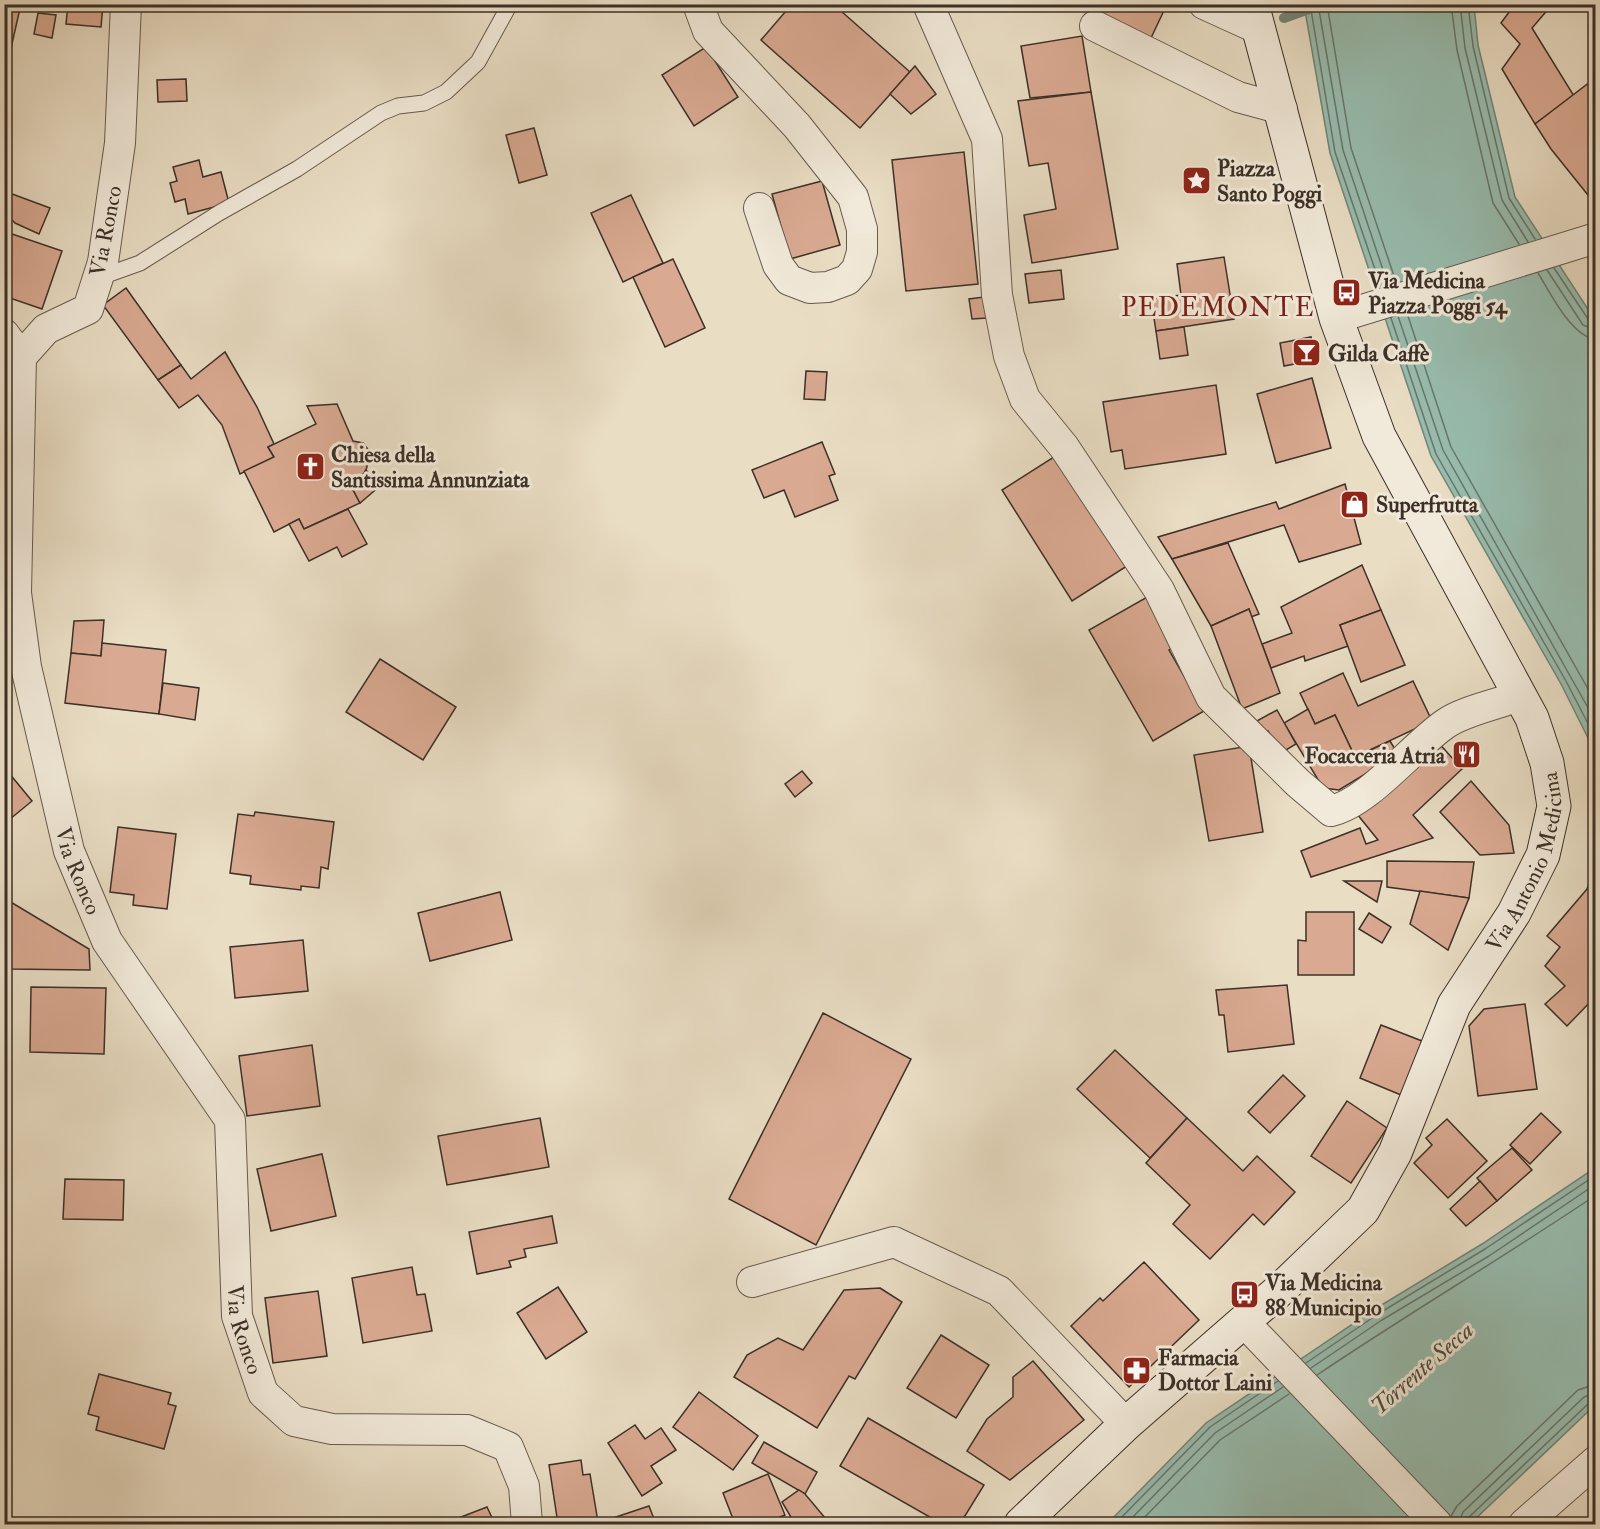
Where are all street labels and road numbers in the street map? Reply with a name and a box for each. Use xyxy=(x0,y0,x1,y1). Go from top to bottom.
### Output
street label: Via Ronco xyxy=(83,183,128,279)
street label: Via Antonio Medicina xyxy=(1480,769,1569,957)
street label: Via Ronco xyxy=(49,824,107,919)
street label: Via Ronco xyxy=(221,1284,269,1378)

